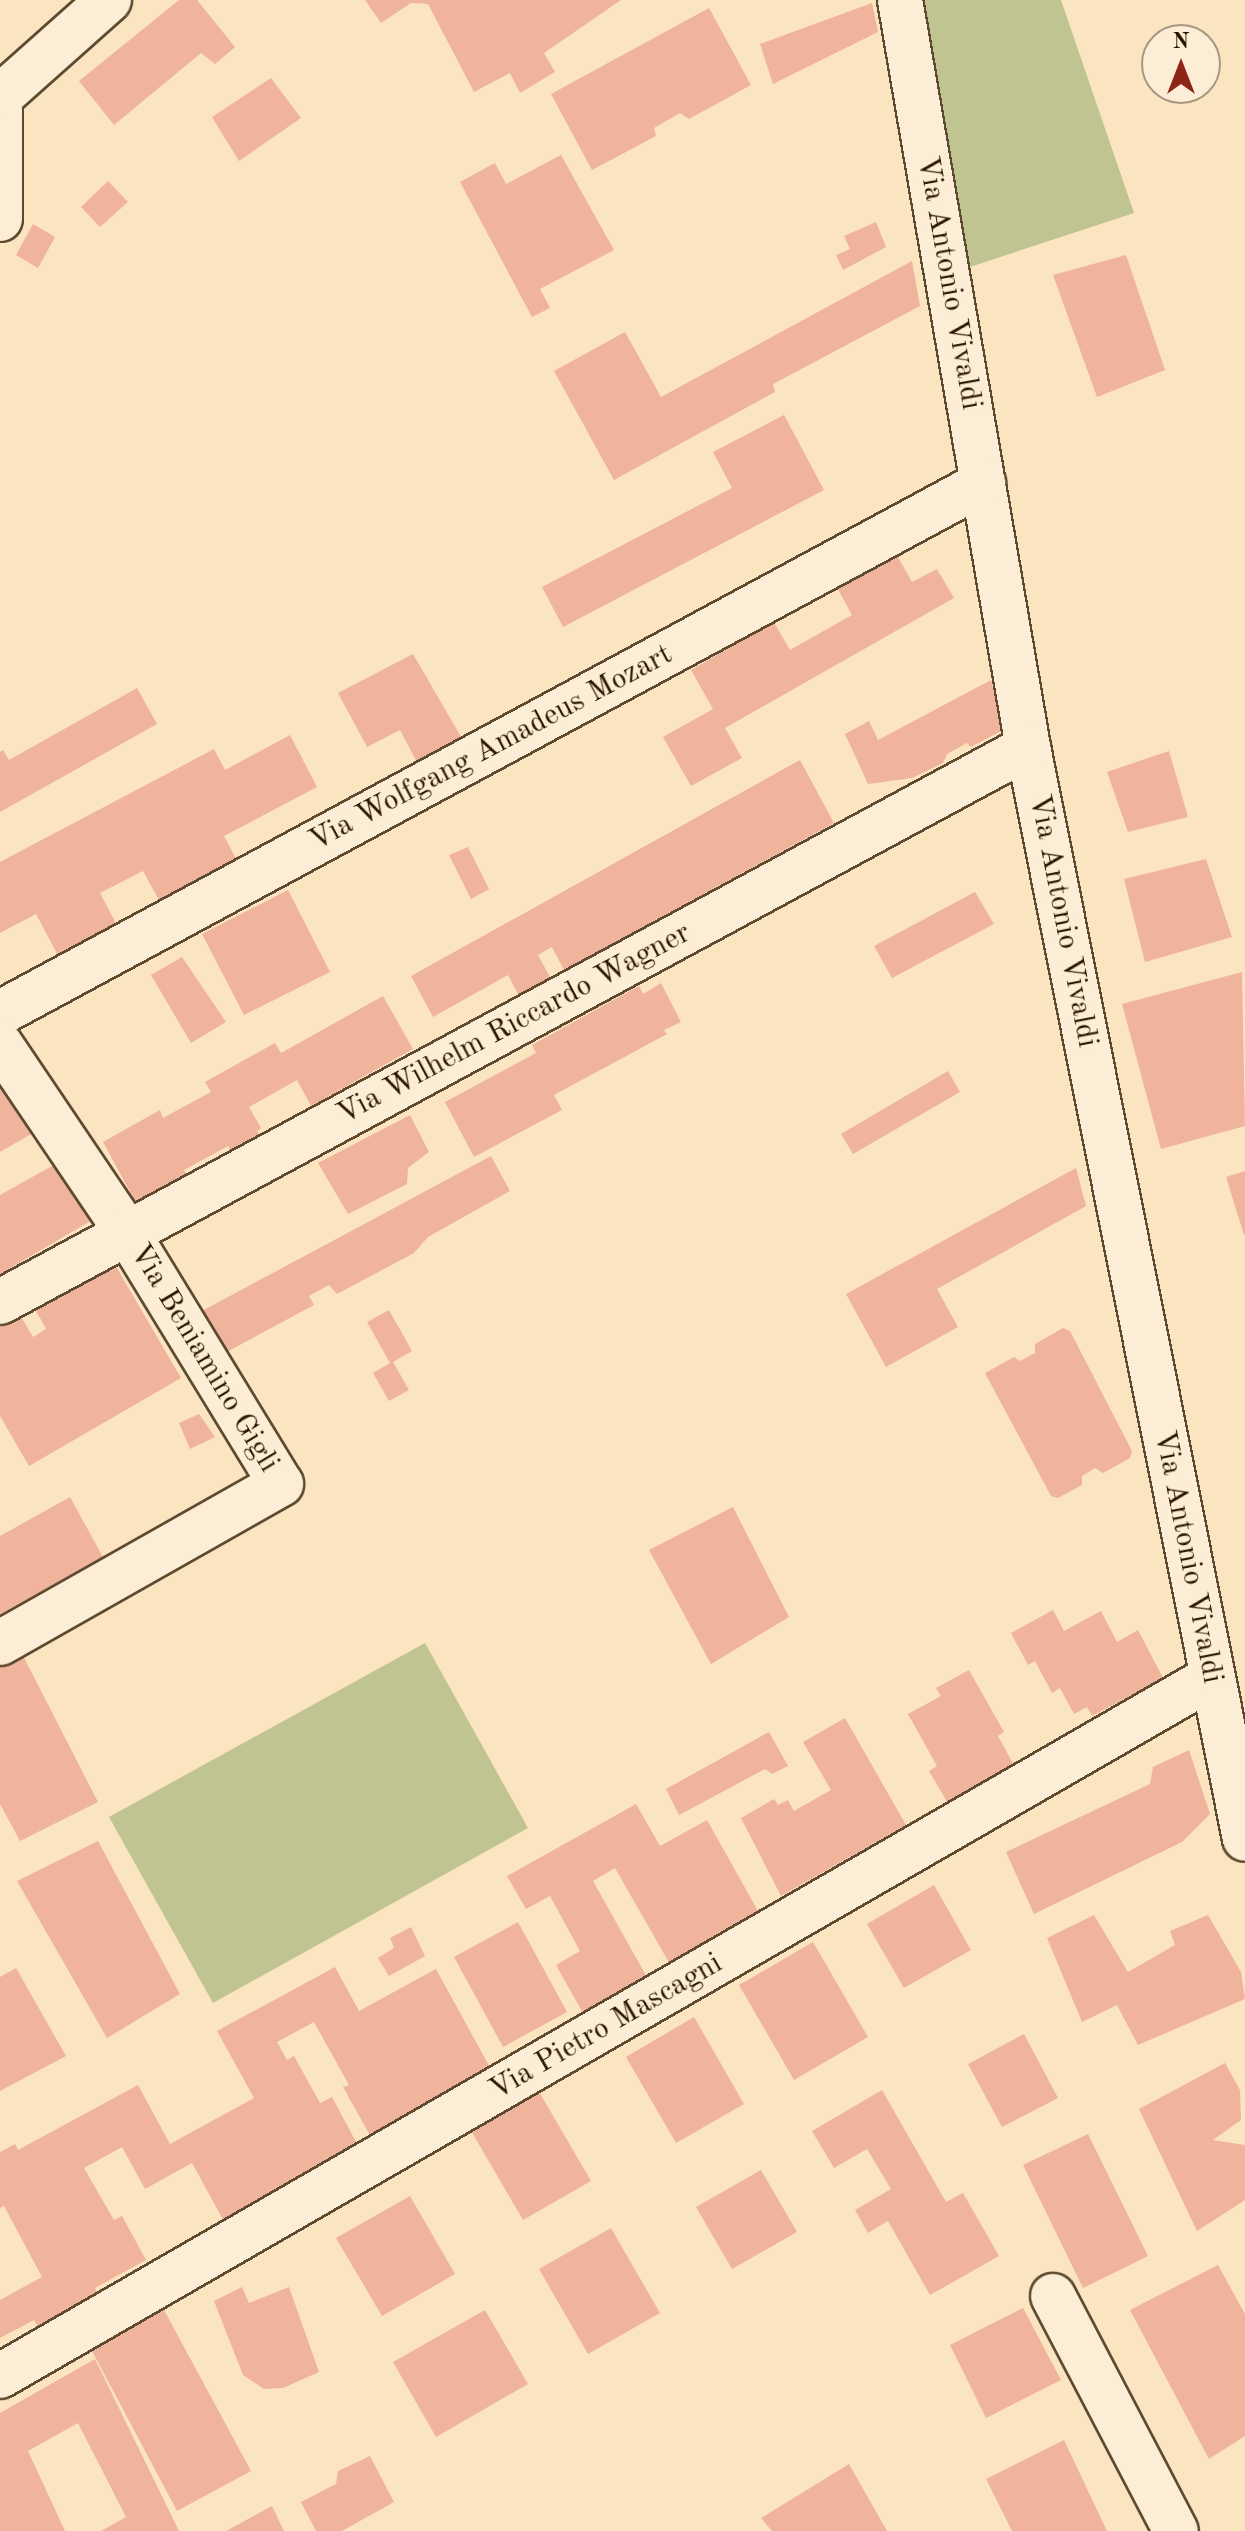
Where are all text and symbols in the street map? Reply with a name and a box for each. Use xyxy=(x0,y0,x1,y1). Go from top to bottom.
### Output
north arrow xyxy=(1141,24,1221,104)
text: N xyxy=(1173,31,1189,53)
street label: Via Antonio Vivaldi xyxy=(909,153,989,413)
street label: Via Wolfgang Amadeus Mozart xyxy=(303,637,679,859)
street label: Via Antonio Vivaldi xyxy=(1021,792,1105,1050)
street label: Via Wilhelm Riccardo Wagner xyxy=(331,915,697,1133)
street label: Via Beniamino Gigli xyxy=(122,1237,286,1479)
street label: Via Antonio Vivaldi xyxy=(1146,1428,1230,1686)
street label: Via Pietro Mascagni xyxy=(483,1946,729,2108)

